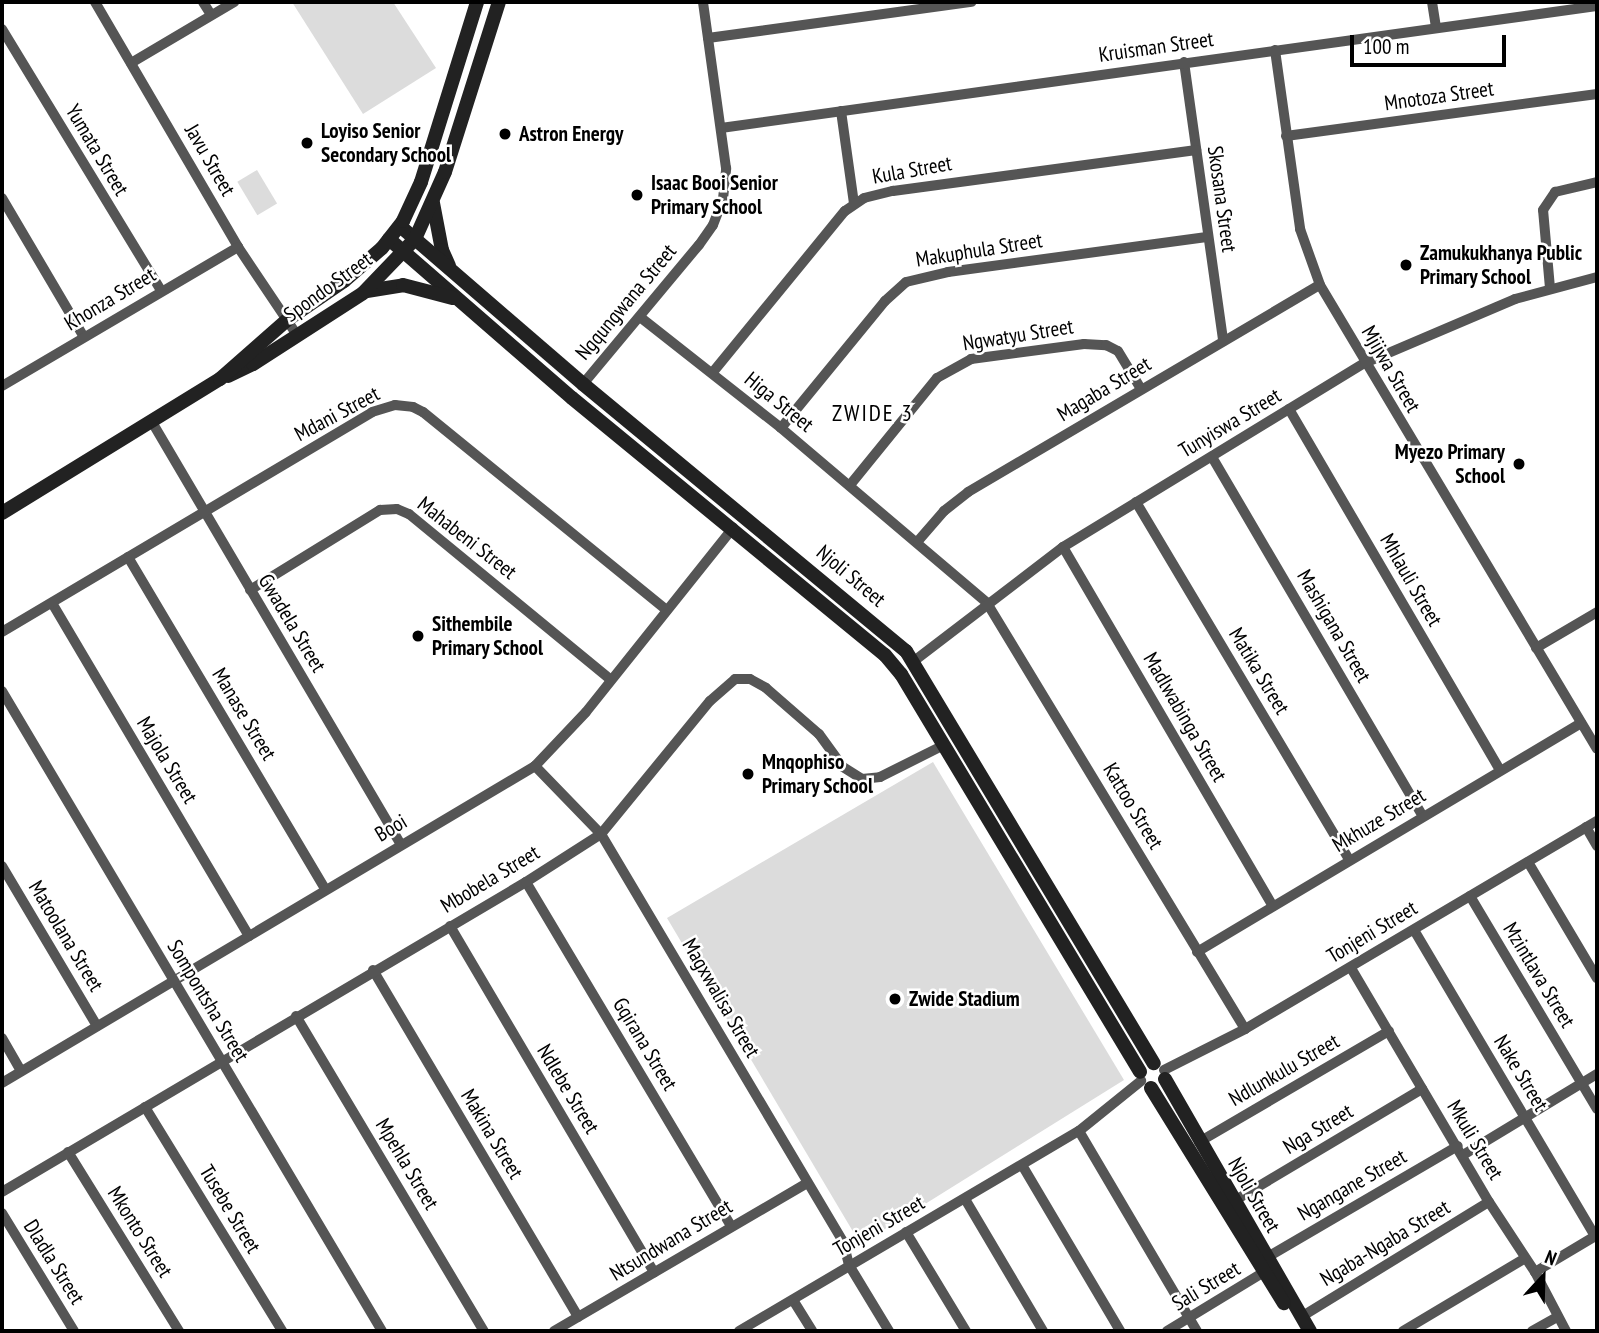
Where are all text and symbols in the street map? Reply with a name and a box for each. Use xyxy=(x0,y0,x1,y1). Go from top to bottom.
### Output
scale bar xyxy=(1354,21,1510,65)
street label: Kruisman Street xyxy=(1097,26,1215,68)
text: 100 m xyxy=(1363,33,1409,60)
street label: Mnotoza Street xyxy=(1383,76,1495,116)
street label: Yumata Street xyxy=(60,100,134,200)
place label: Loyiso Senior Secondary School xyxy=(321,118,452,168)
street label: Javu Street xyxy=(179,120,241,200)
place label: Astron Energy xyxy=(519,121,624,147)
marker: Astron Energy xyxy=(497,126,513,142)
marker: Loyiso Senior Secondary School xyxy=(299,135,315,151)
street label: Skosana Street xyxy=(1202,144,1242,254)
street label: Kula Street xyxy=(870,151,954,189)
place label: Isaac Booi Senior Primary School xyxy=(651,170,778,220)
marker: Isaac Booi Senior Primary School xyxy=(629,187,645,203)
street label: Makuphula Street xyxy=(914,228,1044,272)
street label: Ngqungwana Street xyxy=(570,239,682,365)
place label: Zamukukhanya Public Primary School xyxy=(1420,240,1582,290)
street label: Spondo Street xyxy=(279,247,377,327)
marker: Zamukukhanya Public Primary School xyxy=(1398,257,1414,273)
street label: Khonza Street xyxy=(60,262,160,336)
street label: Ngwatyu Street xyxy=(961,314,1075,356)
street label: Mjijwa Street xyxy=(1356,321,1426,417)
street label: Magaba Street xyxy=(1053,351,1155,427)
street label: Higa Street xyxy=(740,367,818,437)
street label: Mdani Street xyxy=(290,381,384,447)
street label: Tunyiswa Street xyxy=(1175,383,1285,463)
district label: ZWIDE 3 xyxy=(833,399,913,427)
place label: Myezo Primary School xyxy=(1395,439,1505,489)
marker: Myezo Primary School xyxy=(1511,456,1527,472)
street label: Mahabeni Street xyxy=(412,491,522,585)
street label: Mhlauli Street xyxy=(1374,529,1448,631)
street label: Njoli Street xyxy=(811,540,891,612)
street label: Mashigana Street xyxy=(1292,565,1376,687)
street label: Gwadela Street xyxy=(253,569,331,677)
place label: Sithembile Primary School xyxy=(432,611,544,661)
street label: Matika Street xyxy=(1223,623,1295,719)
marker: Sithembile Primary School xyxy=(410,628,426,644)
street label: Madlwabinga Street xyxy=(1138,648,1232,786)
street label: Manase Street xyxy=(207,663,281,765)
street label: Majola Street xyxy=(131,712,203,808)
place label: Mnqophiso Primary School xyxy=(762,749,874,799)
street label: Kattoo Street xyxy=(1098,758,1168,854)
marker: Mnqophiso Primary School xyxy=(740,766,756,782)
street label: Mkhuze Street xyxy=(1328,782,1430,858)
street label: Booi xyxy=(371,809,411,847)
street label: Mbobela Street xyxy=(436,840,544,918)
street label: Matoolana Street xyxy=(23,876,109,996)
street label: Tonjeni Street xyxy=(1322,895,1422,969)
street label: Mzintlava Street xyxy=(1498,918,1580,1032)
street label: Magxwalisa Street xyxy=(677,934,765,1062)
street label: Sompontsha Street xyxy=(162,936,254,1066)
place label: Zwide Stadium xyxy=(909,986,1020,1012)
marker: Zwide Stadium xyxy=(887,991,903,1007)
street label: Gqirana Street xyxy=(608,993,682,1095)
street label: Ndlunkulu Street xyxy=(1225,1028,1343,1112)
street label: Nake Street xyxy=(1489,1030,1553,1116)
street label: Ndlebe Street xyxy=(532,1040,604,1138)
street label: Makina Street xyxy=(455,1085,529,1183)
street label: Mkuli Street xyxy=(1442,1096,1508,1184)
street label: Nga Street xyxy=(1279,1098,1357,1160)
street label: Mpehla Street xyxy=(370,1114,444,1214)
street label: Ngangane Street xyxy=(1293,1144,1411,1226)
street label: Njoli Street xyxy=(1223,1153,1285,1237)
street label: Tusebe Street xyxy=(194,1160,266,1258)
street label: Mkonto Street xyxy=(102,1182,178,1282)
street label: Tonjeni Street xyxy=(829,1190,929,1262)
street label: Ntsundwana Street xyxy=(605,1194,737,1286)
street label: Ngaba-Ngaba Street xyxy=(1316,1194,1454,1292)
street label: Dladla Street xyxy=(18,1215,90,1309)
north arrow xyxy=(1508,1242,1578,1312)
text: N xyxy=(1542,1244,1560,1271)
street label: Sali Street xyxy=(1167,1256,1245,1316)

